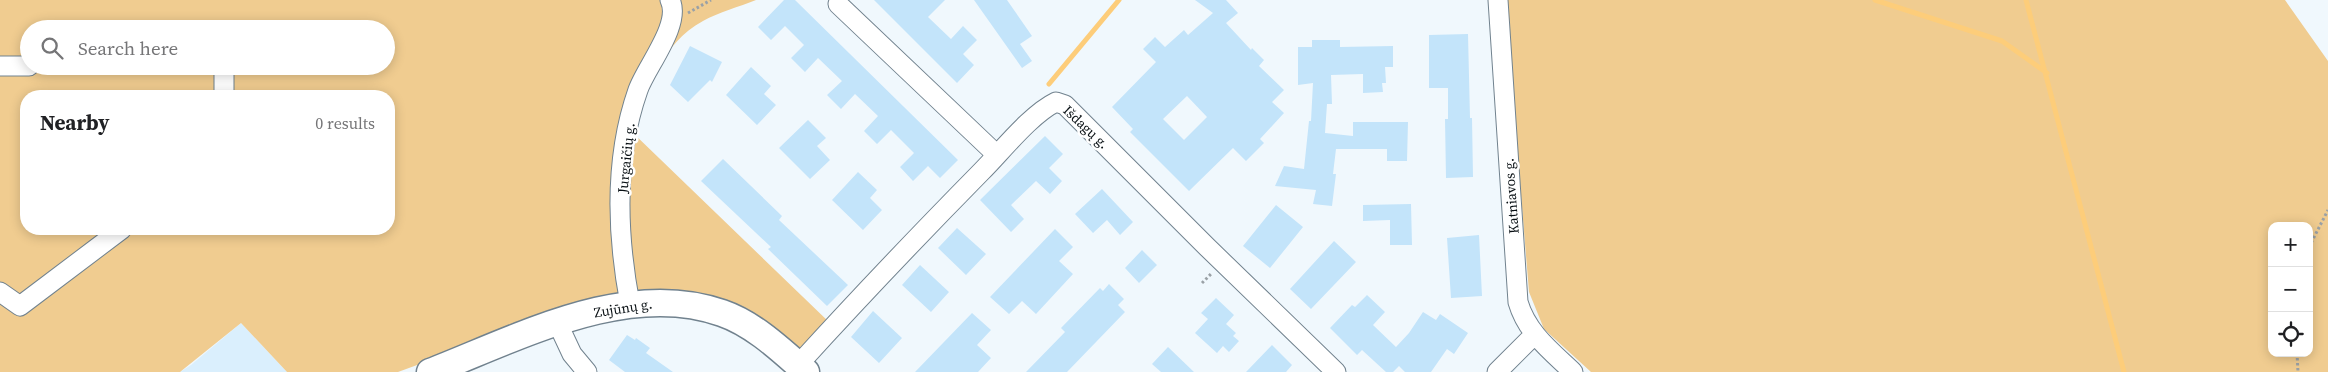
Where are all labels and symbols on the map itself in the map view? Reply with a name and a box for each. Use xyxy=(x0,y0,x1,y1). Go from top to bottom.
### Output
street label: Išdagų g. xyxy=(1059,101,1113,153)
street label: Jurgaičių g. xyxy=(612,122,640,195)
street label: Katniavos g. xyxy=(1498,158,1524,234)
street label: Zujūnų g. xyxy=(592,294,654,322)

